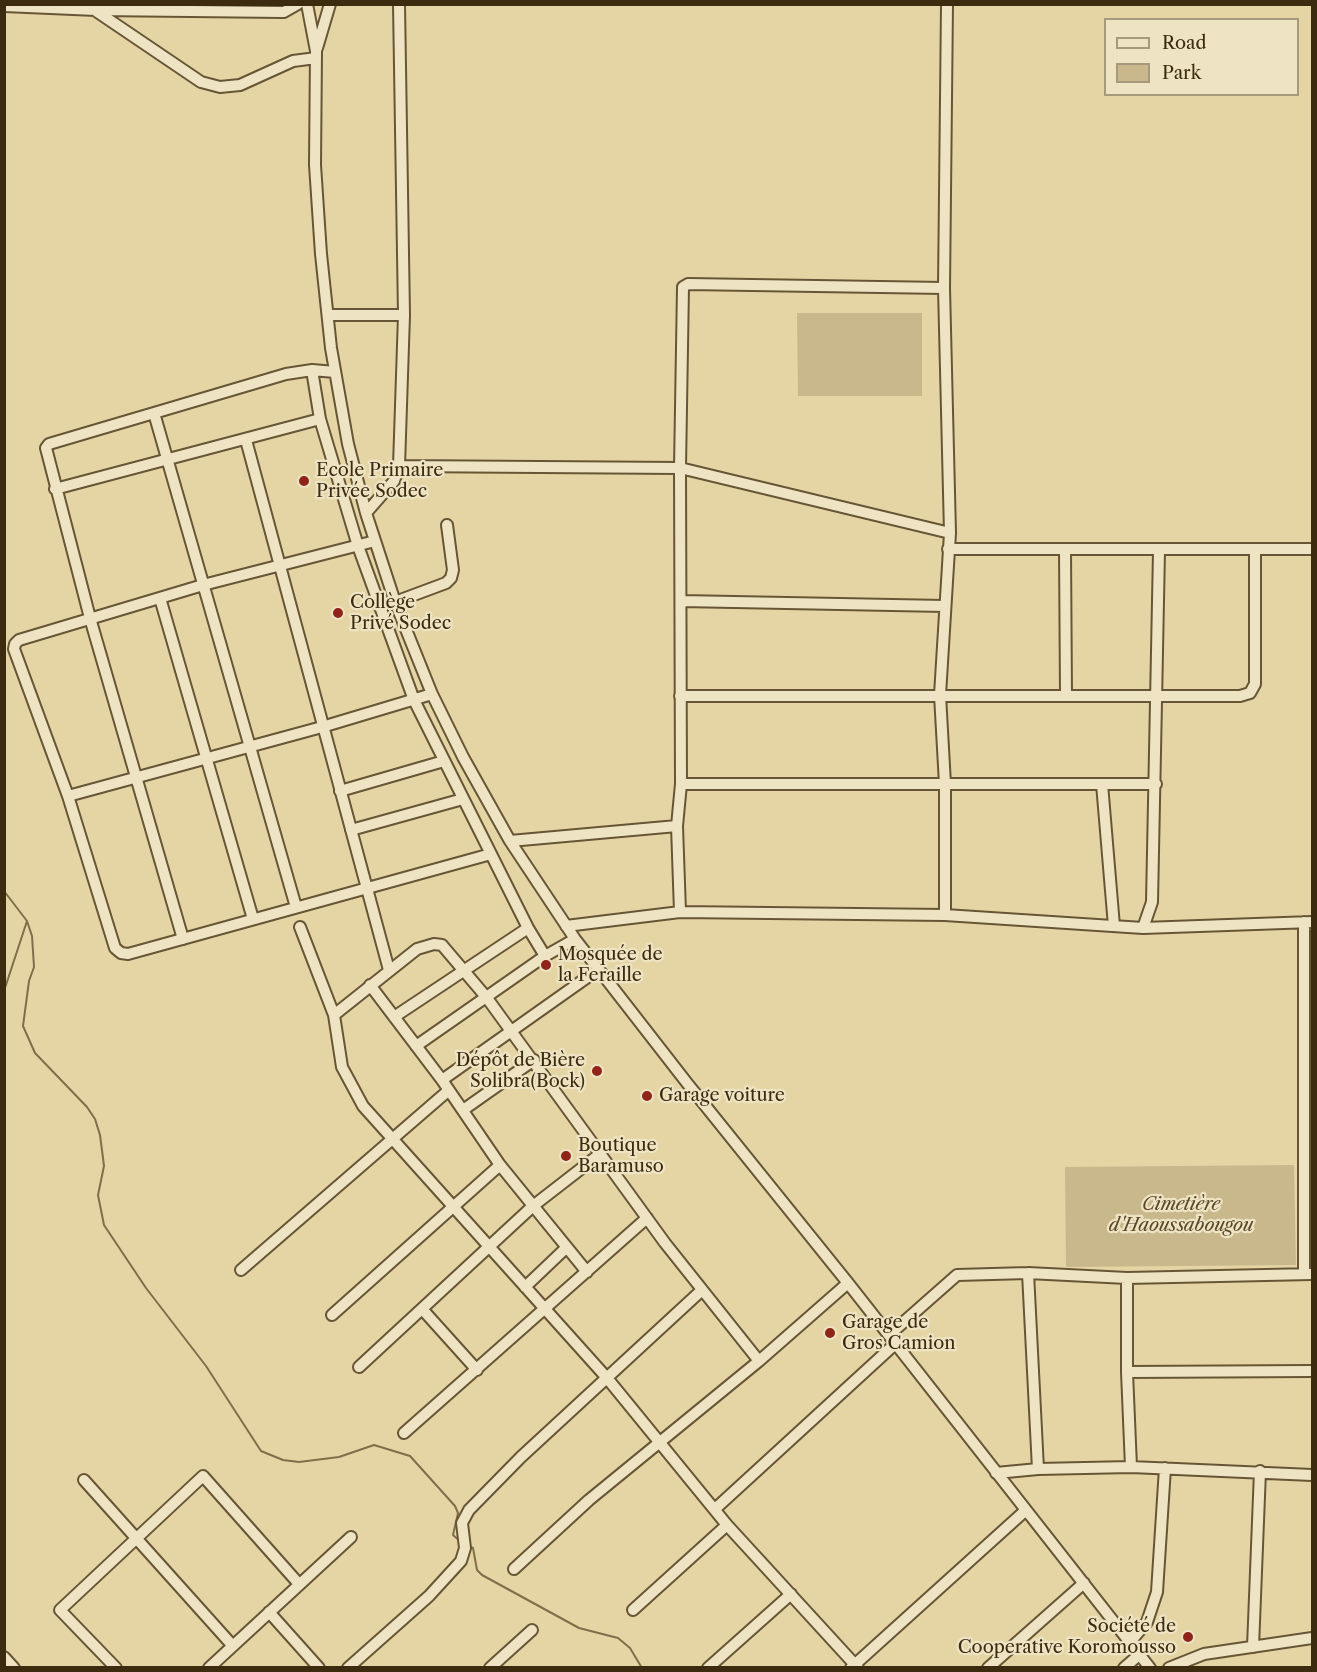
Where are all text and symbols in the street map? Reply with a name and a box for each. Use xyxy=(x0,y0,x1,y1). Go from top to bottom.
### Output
legend xyxy=(1104,18,1299,96)
text: Road xyxy=(1162,32,1207,54)
text: Park xyxy=(1162,62,1201,84)
place label: Ecole Primaire Privée Sodec xyxy=(316,460,443,502)
marker: Ecole Primaire Privée Sodec xyxy=(297,474,311,488)
place label: Collège Privé Sodec xyxy=(350,592,451,634)
marker: Collège Privé Sodec xyxy=(331,606,345,620)
place label: Mosquée de la Feraille xyxy=(558,944,663,986)
marker: Mosquée de la Feraille xyxy=(539,958,553,972)
place label: Dépôt de Bière Solibra(Bock) xyxy=(456,1050,585,1092)
marker: Dépôt de Bière Solibra(Bock) xyxy=(590,1064,604,1078)
place label: Garage voiture xyxy=(659,1085,785,1107)
marker: Garage voiture xyxy=(640,1089,654,1103)
place label: Boutique Baramuso xyxy=(578,1135,664,1178)
marker: Boutique Baramuso xyxy=(559,1149,573,1163)
park label: Cimetière d'Haoussabougou xyxy=(1109,1194,1253,1236)
place label: Garage de Gros Camion xyxy=(842,1312,955,1354)
marker: Garage de Gros Camion xyxy=(823,1326,837,1340)
place label: Société de Cooperative Koromousso xyxy=(958,1616,1176,1658)
marker: Société de Cooperative Koromousso xyxy=(1181,1630,1195,1644)

